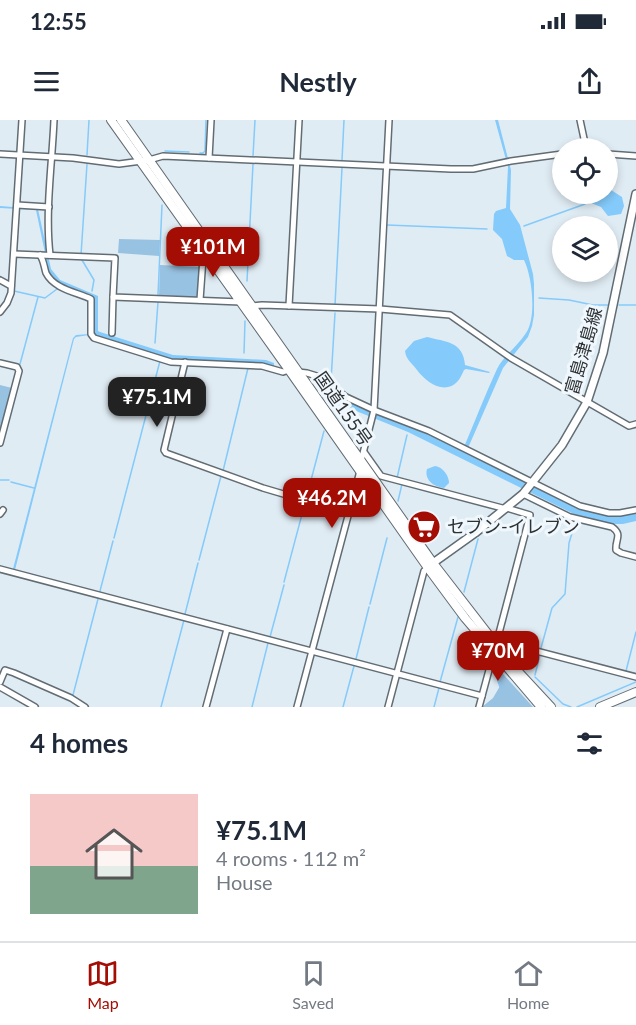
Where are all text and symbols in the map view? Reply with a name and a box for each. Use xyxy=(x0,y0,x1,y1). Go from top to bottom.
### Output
text: 12:55 xyxy=(30,8,87,35)
icon: menu xyxy=(30,65,63,98)
text: Nestly xyxy=(279,65,357,98)
icon: share xyxy=(573,65,606,98)
map controls xyxy=(552,138,618,282)
button: locate xyxy=(552,138,618,204)
button: layers xyxy=(552,216,618,282)
pin: ¥101M xyxy=(171,227,255,278)
text: ¥101M xyxy=(180,234,246,258)
street label: 富島津島線 xyxy=(560,304,606,397)
street label: 国道155号 xyxy=(310,367,377,450)
pin: ¥75.1M xyxy=(108,377,206,428)
text: ¥75.1M xyxy=(122,384,192,408)
pin: ¥46.2M xyxy=(283,478,381,529)
text: ¥46.2M xyxy=(297,485,367,509)
supermarket icon: セブン-イレブン xyxy=(406,509,442,545)
place label: セブン-イレブン xyxy=(447,515,580,537)
pin: ¥70M xyxy=(462,631,534,682)
text: ¥70M xyxy=(471,638,525,662)
text: 4 homes xyxy=(30,727,128,759)
icon: filters xyxy=(573,727,606,760)
text: ¥75.1M xyxy=(216,814,307,846)
icon: home xyxy=(78,818,150,890)
text: 4 rooms · 112 m² xyxy=(216,846,366,870)
text: House xyxy=(216,870,273,894)
tab: Map xyxy=(86,957,119,1012)
tab: Saved xyxy=(292,957,334,1012)
tab: Home xyxy=(507,957,550,1012)

